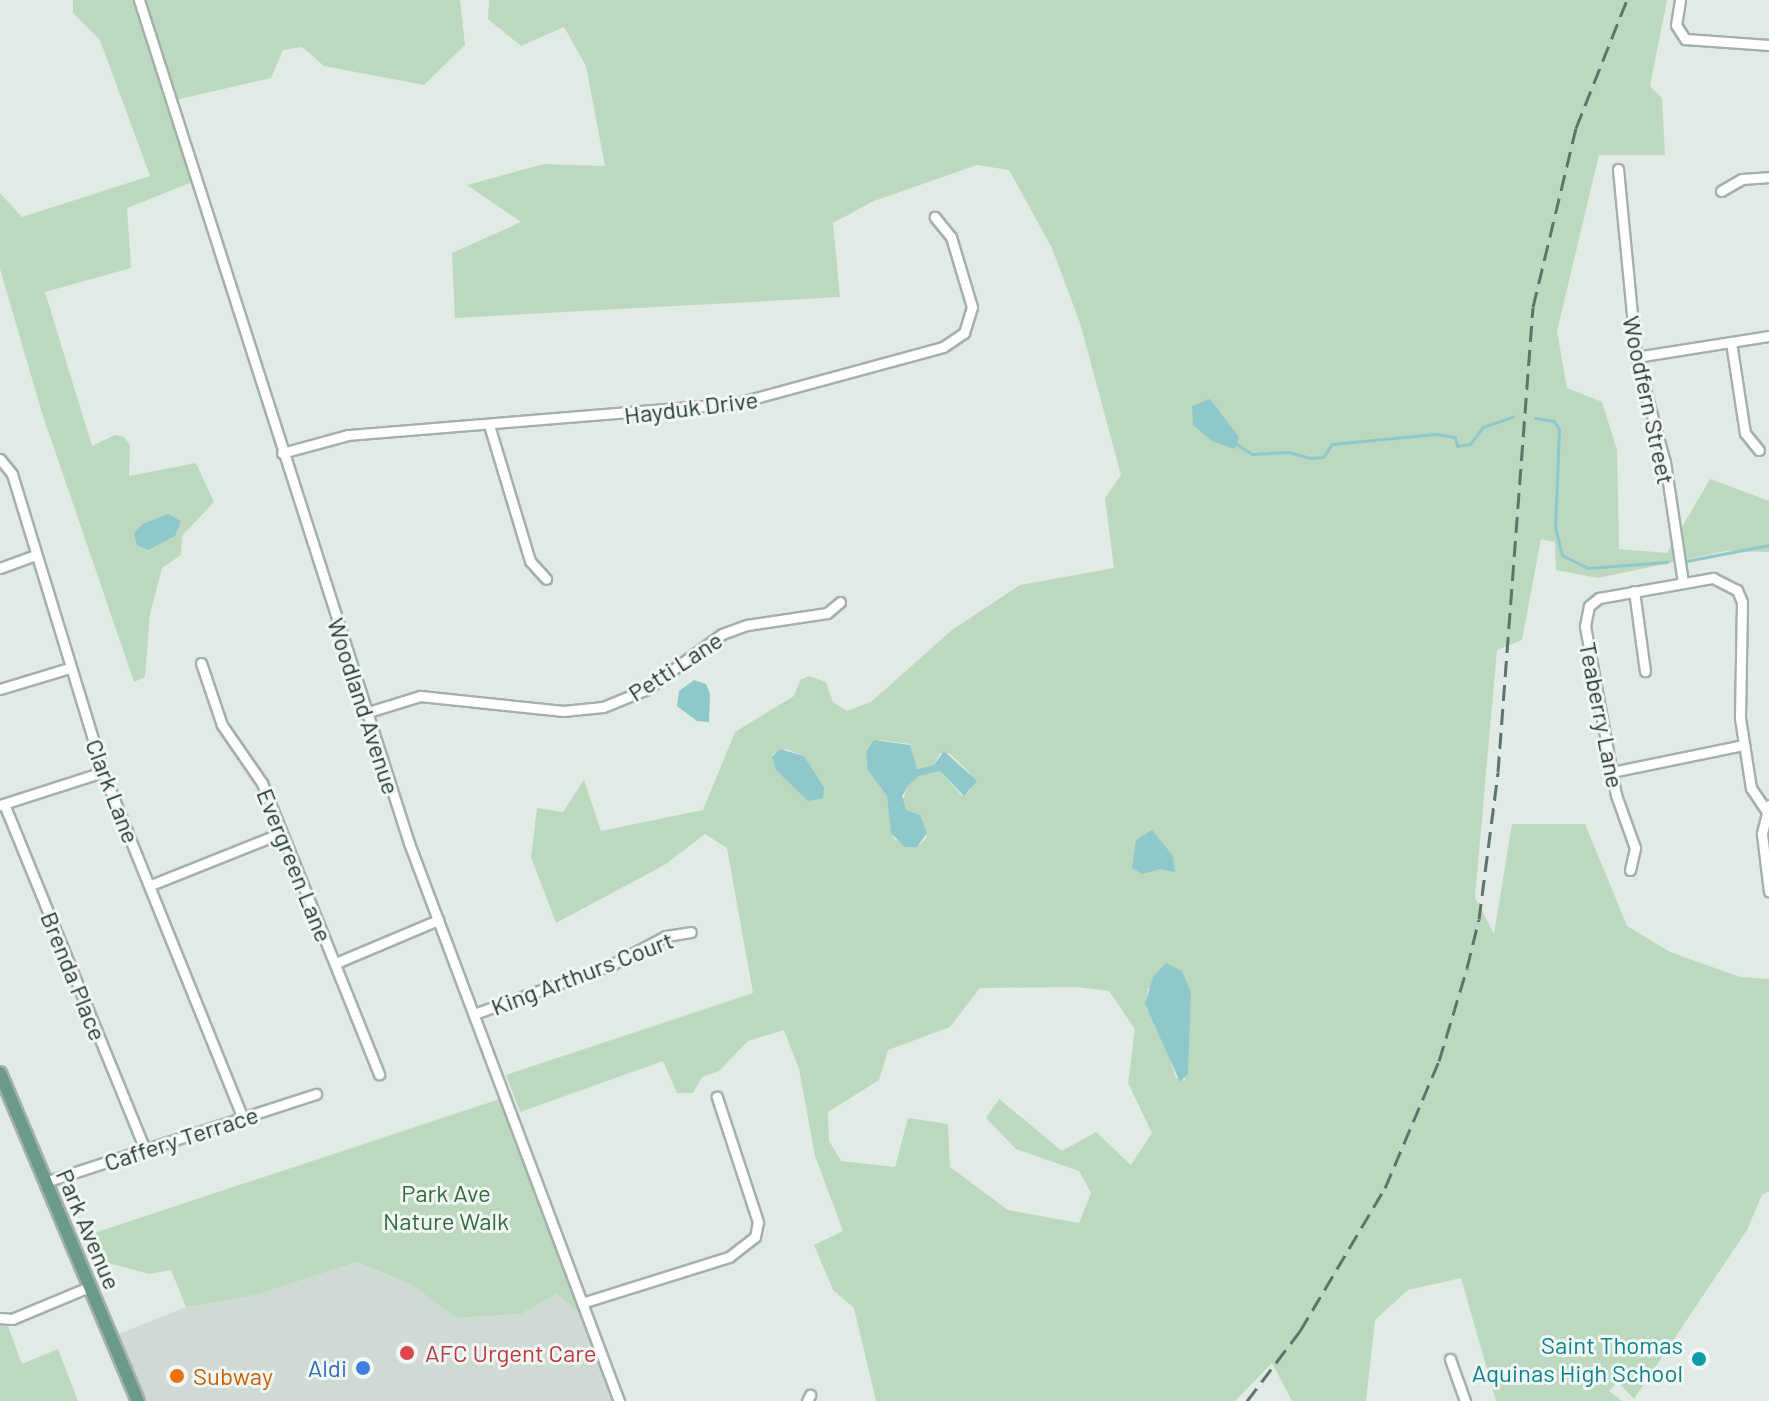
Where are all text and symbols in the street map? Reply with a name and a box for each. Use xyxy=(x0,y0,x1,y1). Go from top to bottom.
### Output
street label: Woodfern Street xyxy=(1617,313,1681,487)
street label: Hayduk Drive xyxy=(622,384,760,430)
street label: Woodland Avenue xyxy=(322,614,406,798)
street label: Petti Lane xyxy=(623,625,727,707)
street label: Teaberry Lane xyxy=(1574,640,1630,790)
street label: Clark Lane xyxy=(80,735,146,847)
street label: Evergreen Lane xyxy=(251,784,339,946)
street label: Brenda Place xyxy=(35,907,113,1045)
street label: King Arthurs Court xyxy=(487,925,677,1021)
street label: Caffery Terrace xyxy=(100,1100,262,1176)
street label: Park Avenue xyxy=(51,1164,127,1294)
park label: Park Ave Nature Walk xyxy=(383,1179,509,1235)
place label: Saint Thomas Aquinas High School xyxy=(1472,1331,1683,1387)
place label: AFC Urgent Care xyxy=(425,1339,597,1367)
marker: AFC Urgent Care xyxy=(396,1342,418,1364)
marker: Saint Thomas Aquinas High School xyxy=(1690,1350,1708,1368)
place label: Aldi xyxy=(308,1354,347,1382)
marker: Aldi xyxy=(354,1359,372,1377)
place label: Subway xyxy=(193,1362,273,1390)
marker: Subway xyxy=(168,1367,186,1385)

